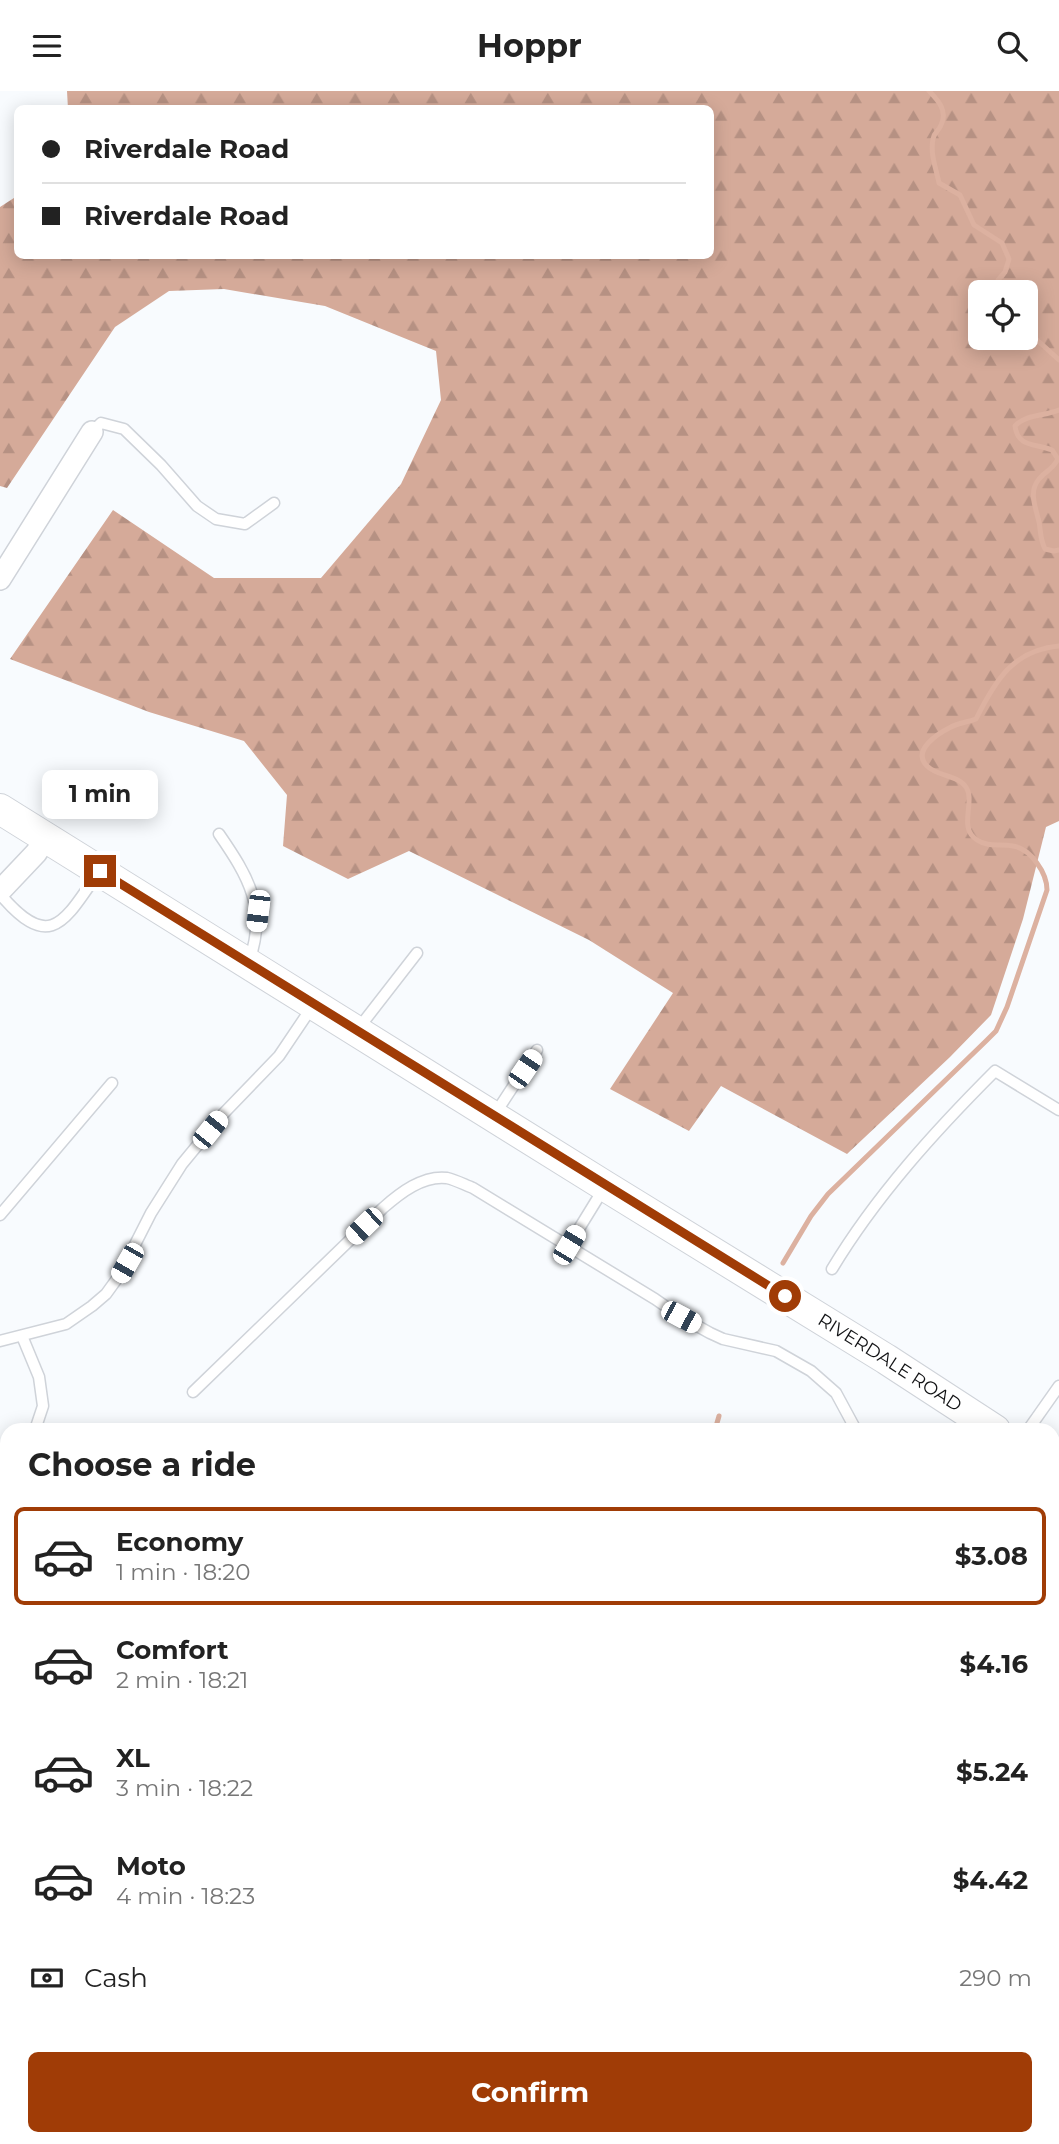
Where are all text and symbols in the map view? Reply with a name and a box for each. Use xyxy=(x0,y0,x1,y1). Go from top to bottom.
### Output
text: Hoppr xyxy=(477,26,582,65)
icon: menu xyxy=(28,27,66,65)
icon: search xyxy=(993,27,1031,65)
text: Riverdale Road xyxy=(84,133,289,165)
text: Riverdale Road xyxy=(84,200,289,232)
map controls xyxy=(968,280,1038,350)
button: locate xyxy=(968,280,1038,350)
callout: 1 min xyxy=(42,769,158,819)
text: 1 min xyxy=(69,780,131,808)
route end xyxy=(84,855,116,887)
car xyxy=(246,889,271,933)
car xyxy=(505,1046,546,1092)
car xyxy=(189,1107,232,1153)
car xyxy=(342,1204,387,1248)
car xyxy=(550,1222,589,1268)
car xyxy=(108,1240,147,1286)
route start xyxy=(769,1280,801,1312)
car xyxy=(658,1298,705,1336)
street label: RIVERDALE ROAD xyxy=(814,1309,966,1416)
text: Choose a ride xyxy=(28,1445,256,1484)
icon: car xyxy=(32,1525,95,1588)
text: Economy xyxy=(116,1526,243,1558)
text: $3.08 xyxy=(955,1540,1028,1572)
text: 1 min · 18:20 xyxy=(116,1558,250,1586)
icon: car xyxy=(32,1633,95,1696)
text: Comfort xyxy=(116,1634,228,1666)
text: $4.16 xyxy=(960,1648,1028,1680)
text: 2 min · 18:21 xyxy=(116,1666,248,1694)
icon: car xyxy=(32,1741,95,1804)
text: XL xyxy=(116,1742,150,1774)
text: $5.24 xyxy=(956,1756,1028,1788)
text: 3 min · 18:22 xyxy=(116,1774,253,1802)
icon: car xyxy=(32,1849,95,1912)
text: Moto xyxy=(116,1850,186,1882)
text: $4.42 xyxy=(953,1864,1028,1896)
text: 4 min · 18:23 xyxy=(116,1882,255,1910)
icon: cash xyxy=(28,1959,66,1997)
text: Cash xyxy=(84,1962,148,1994)
text: 290 m xyxy=(959,1964,1032,1992)
button: Confirm xyxy=(28,2052,1032,2132)

